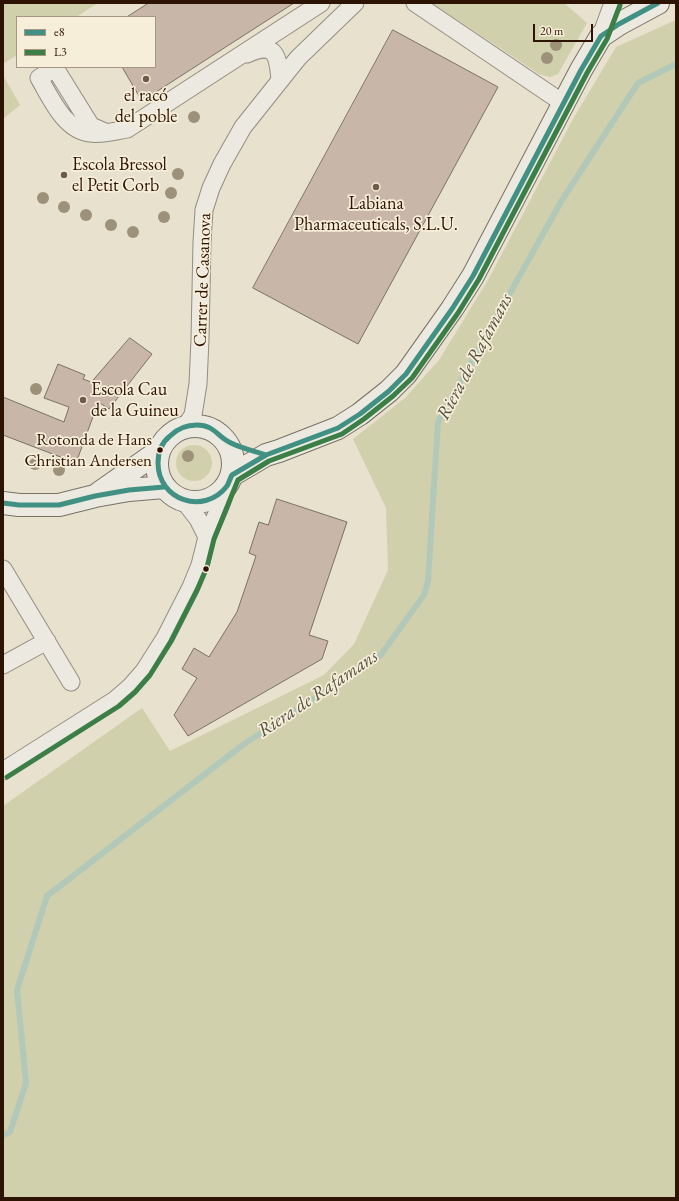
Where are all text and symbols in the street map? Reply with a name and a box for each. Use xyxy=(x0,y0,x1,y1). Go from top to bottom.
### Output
legend xyxy=(16,16,156,68)
scale bar xyxy=(535,16,595,42)
text: 20 m xyxy=(540,23,563,39)
text: e8 xyxy=(54,24,64,40)
text: L3 xyxy=(54,44,67,60)
marker: el racó del poble xyxy=(141,74,151,84)
place label: el racó del poble xyxy=(115,85,177,128)
place label: Escola Bressol el Petit Corb xyxy=(72,154,167,196)
marker: Escola Bressol el Petit Corb xyxy=(59,170,69,180)
marker: Labiana Pharmaceuticals, S.L.U. xyxy=(371,182,381,192)
place label: Labiana Pharmaceuticals, S.L.U. xyxy=(294,193,458,236)
street label: Carrer de Casanova xyxy=(190,213,216,347)
water label: Riera de Rafamans xyxy=(432,290,518,424)
place label: Escola Cau de la Guineu xyxy=(91,379,179,422)
marker: Escola Cau de la Guineu xyxy=(78,395,88,405)
place label: Rotonda de Hans Christian Andersen xyxy=(24,430,152,470)
marker: Rotonda de Hans Christian Andersen xyxy=(155,445,165,455)
unlabelled marker xyxy=(201,564,211,574)
water label: Riera de Rafamans xyxy=(254,645,382,743)

